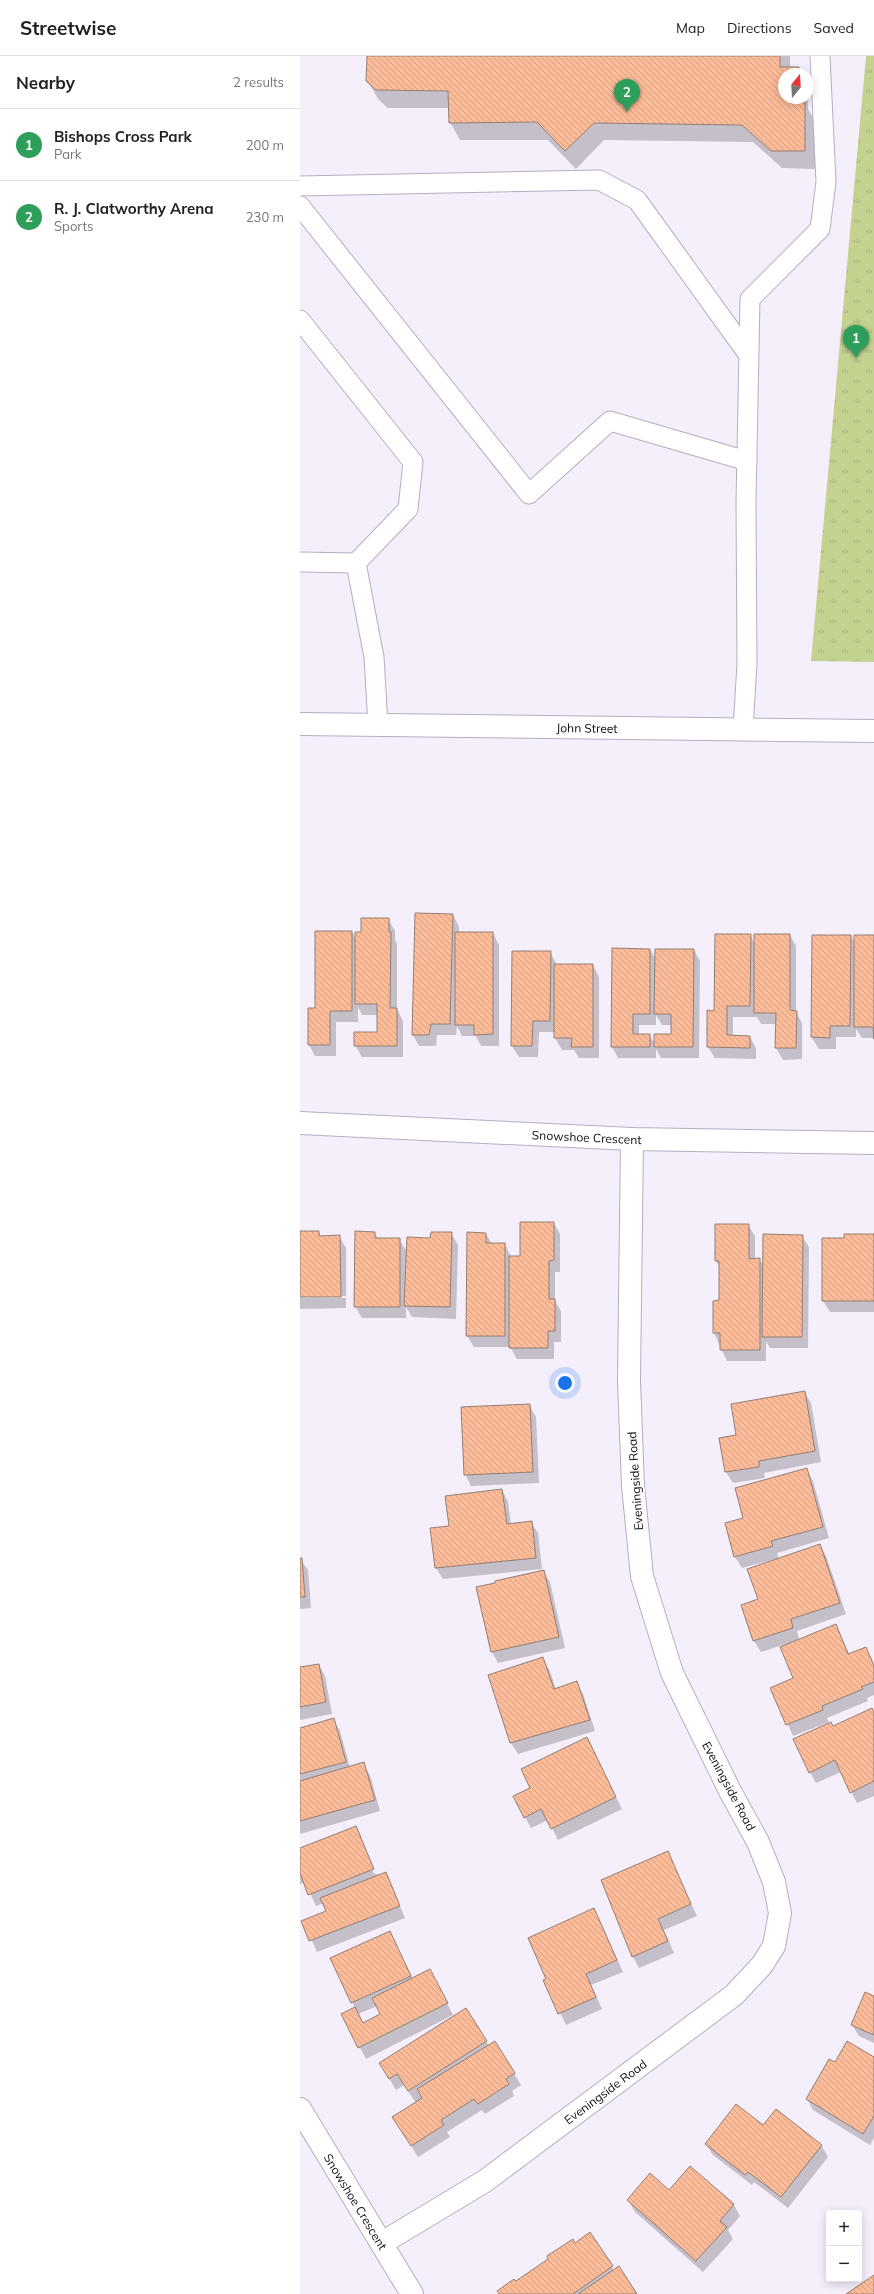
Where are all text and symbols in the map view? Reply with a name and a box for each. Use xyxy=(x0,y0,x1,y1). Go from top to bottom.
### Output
text: Streetwise xyxy=(20,16,116,40)
text: Map xyxy=(676,19,705,37)
text: Directions xyxy=(727,19,792,37)
text: Saved xyxy=(814,19,854,37)
north arrow xyxy=(778,68,814,104)
text: Nearby xyxy=(16,72,75,93)
text: 2 results xyxy=(233,74,284,90)
pin: 2 xyxy=(614,79,640,112)
text: Bishops Cross Park xyxy=(54,127,192,146)
text: 1 xyxy=(25,137,33,153)
text: 200 m xyxy=(246,137,284,153)
text: Park xyxy=(54,146,81,162)
text: R. J. Clatworthy Arena xyxy=(54,199,214,218)
text: 2 xyxy=(25,209,33,225)
text: 230 m xyxy=(246,209,284,225)
text: Sports xyxy=(54,218,93,234)
pin: 1 xyxy=(843,325,869,358)
street label: John Street xyxy=(556,720,618,735)
street label: Snowshoe Crescent xyxy=(532,1127,642,1147)
your location xyxy=(555,1373,575,1393)
street label: Eveningside Road xyxy=(624,1431,646,1531)
street label: Eveningside Road xyxy=(699,1739,759,1833)
street label: Eveningside Road xyxy=(561,2056,649,2127)
street label: Snowshoe Crescent xyxy=(321,2151,391,2252)
map controls xyxy=(826,2210,862,2282)
button: + xyxy=(826,2210,862,2246)
button: − xyxy=(826,2246,862,2282)

